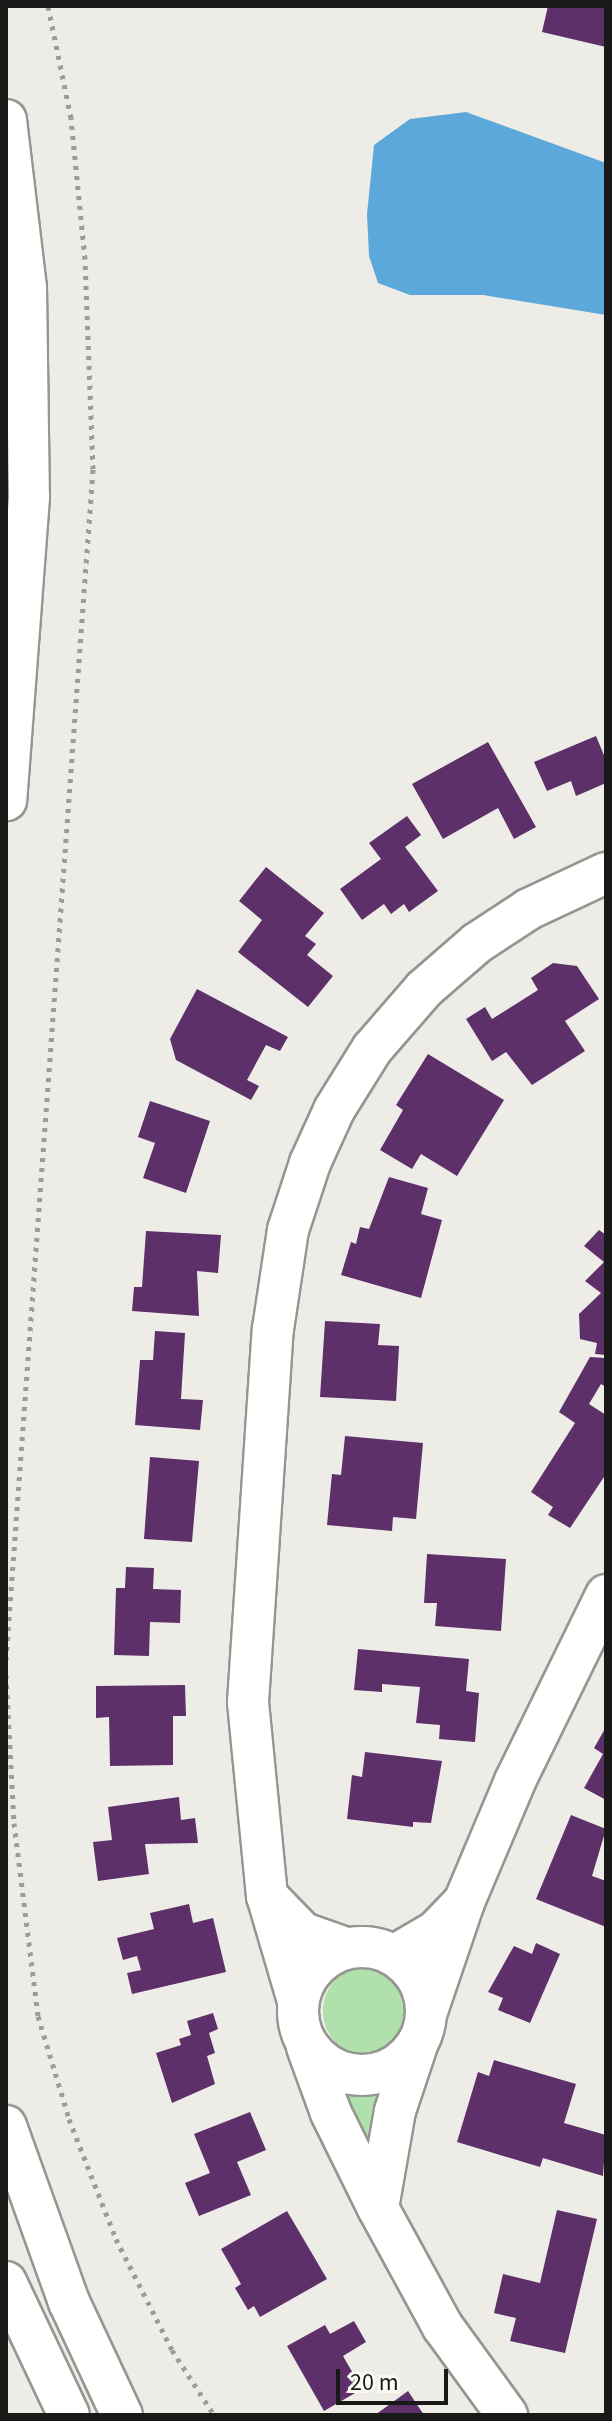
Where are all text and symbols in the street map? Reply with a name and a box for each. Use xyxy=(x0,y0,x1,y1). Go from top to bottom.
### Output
scale bar xyxy=(340,2353,452,2403)
text: 20 m xyxy=(350,2365,399,2400)

